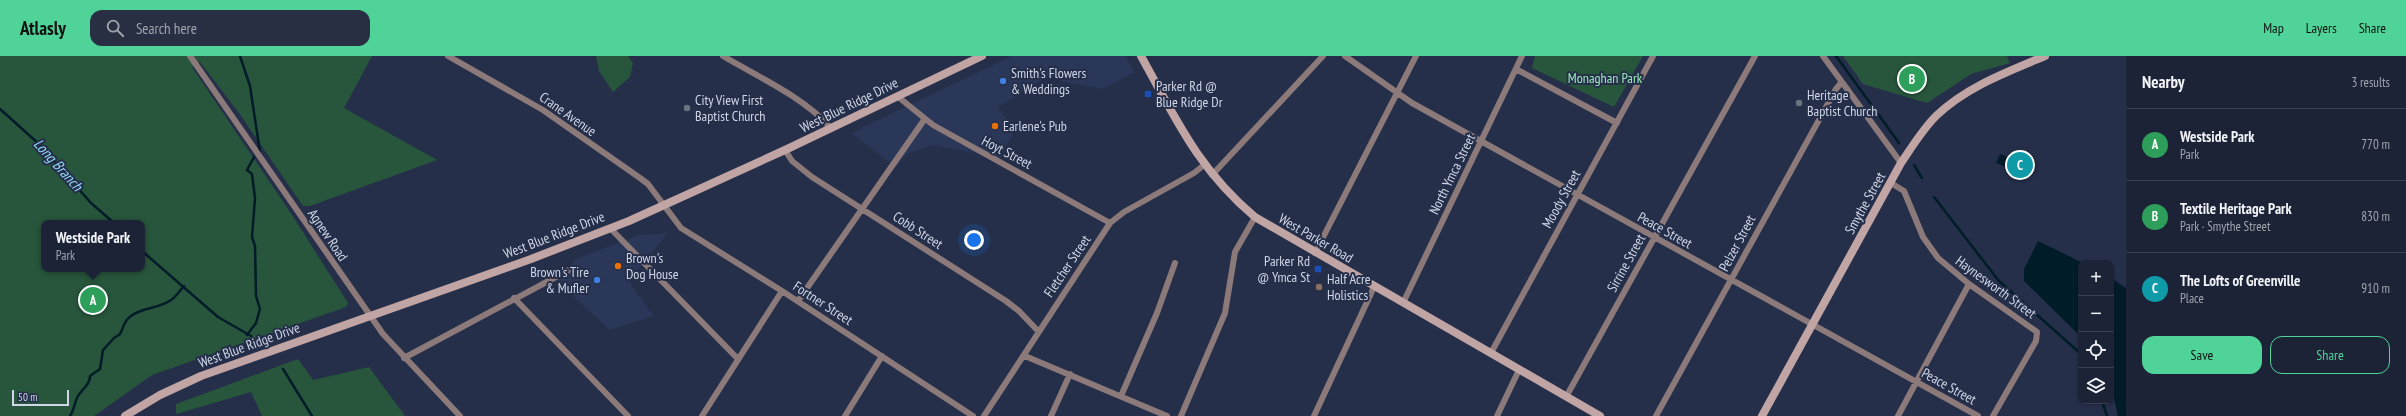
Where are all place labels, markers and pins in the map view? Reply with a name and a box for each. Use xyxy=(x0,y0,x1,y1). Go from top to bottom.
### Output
place label: Smith's Flowers & Weddings xyxy=(1011,64,1086,98)
pin: B xyxy=(1899,64,1925,94)
marker: Smith's Flowers & Weddings xyxy=(998,76,1008,86)
place label: Parker Rd @ Blue Ridge Dr xyxy=(1156,77,1223,111)
place label: Heritage Baptist Church xyxy=(1807,86,1877,120)
marker: Parker Rd @ Blue Ridge Dr xyxy=(1143,89,1153,99)
place label: City View First Baptist Church xyxy=(695,91,765,125)
marker: Heritage Baptist Church xyxy=(1794,98,1804,108)
marker: City View First Baptist Church xyxy=(682,103,692,113)
place label: Earlene's Pub xyxy=(1003,117,1067,135)
marker: Earlene's Pub xyxy=(990,121,1000,131)
pin: C xyxy=(2007,150,2033,180)
place label: Brown's Dog House xyxy=(626,249,679,283)
place label: Parker Rd @ Ymca St xyxy=(1257,252,1310,286)
marker: Brown's Dog House xyxy=(613,261,623,271)
place label: Brown's Tire & Mufler xyxy=(530,263,589,297)
marker: Parker Rd @ Ymca St xyxy=(1313,264,1323,274)
place label: Half Acre Holistics xyxy=(1327,270,1371,304)
marker: Brown's Tire & Mufler xyxy=(592,275,602,285)
marker: Half Acre Holistics xyxy=(1314,282,1324,292)
pin: A xyxy=(80,285,106,315)

